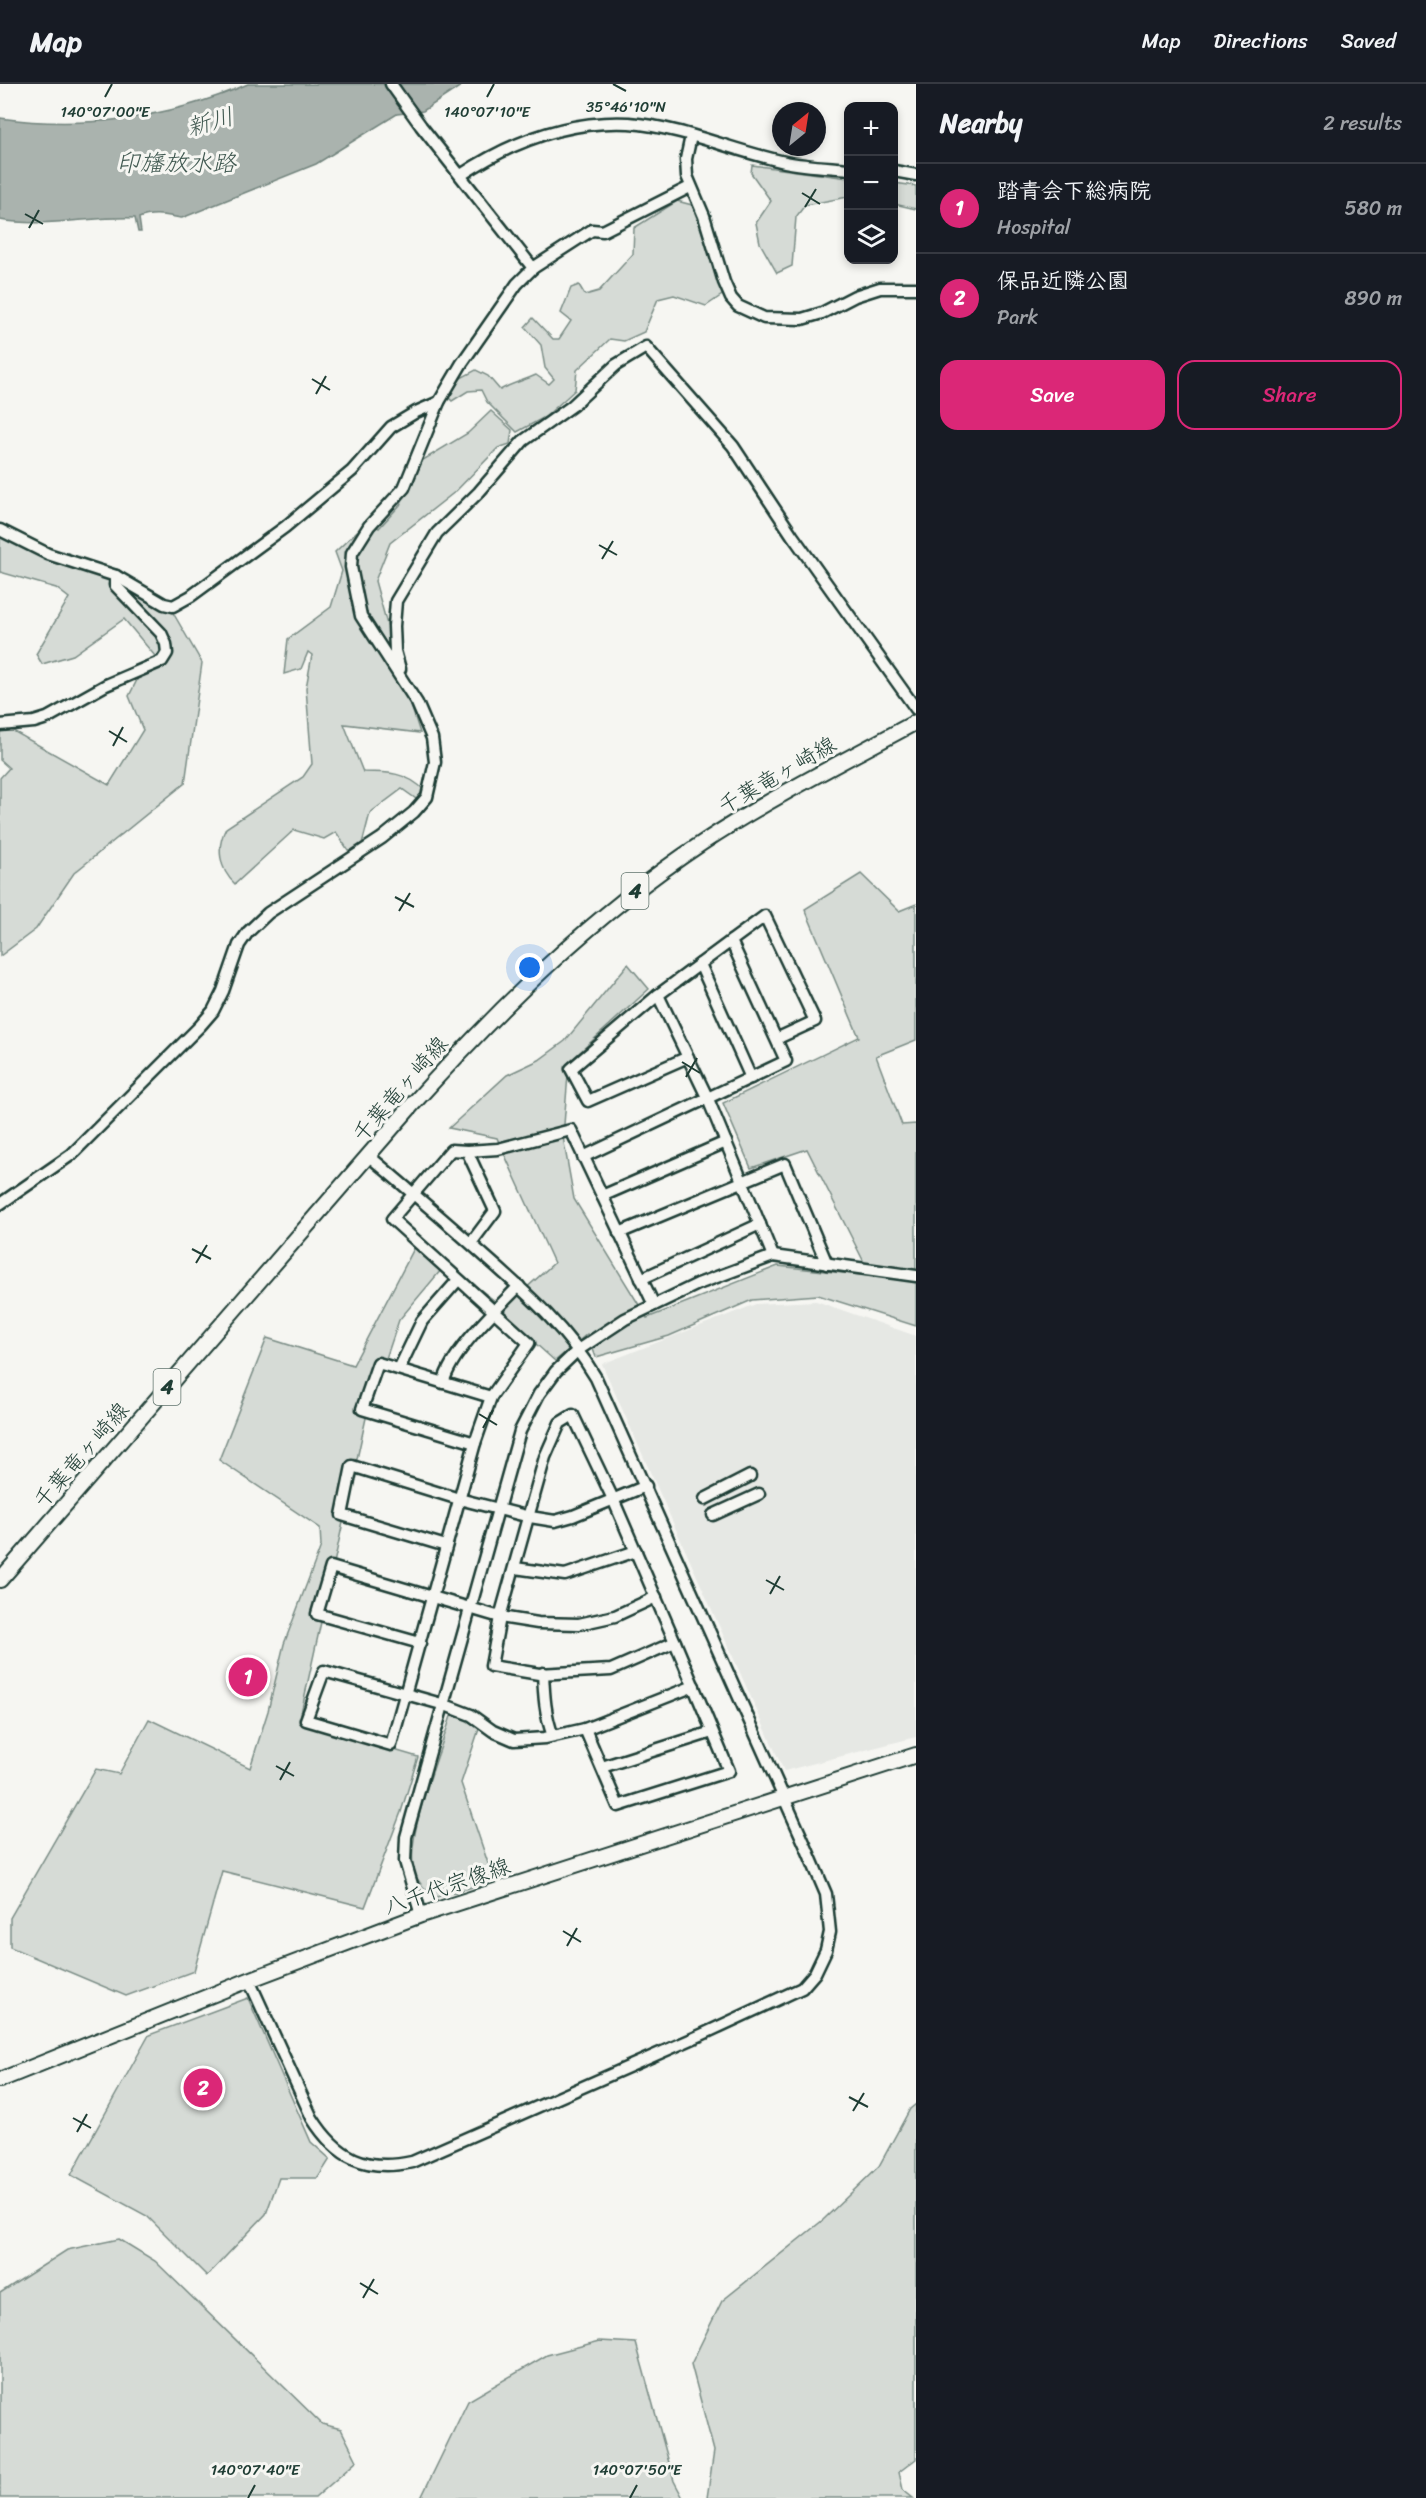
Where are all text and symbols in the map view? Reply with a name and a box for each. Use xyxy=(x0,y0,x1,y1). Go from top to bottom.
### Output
text: Map xyxy=(30,17,82,66)
text: Map xyxy=(1142,22,1180,60)
text: Directions xyxy=(1213,22,1308,60)
text: Saved xyxy=(1341,22,1396,60)
text: 35°46'10"N xyxy=(586,94,667,120)
water label: 新川 xyxy=(181,95,239,149)
text: 140°07'00"E xyxy=(61,99,151,125)
text: 140°07'10"E xyxy=(444,99,532,125)
text: Nearby xyxy=(940,100,1022,146)
north arrow xyxy=(772,102,826,156)
map controls xyxy=(844,102,898,264)
button: + xyxy=(844,102,898,156)
text: 2 results xyxy=(1323,106,1402,141)
water label: 印旛放水路 xyxy=(116,142,238,184)
button: − xyxy=(844,156,898,210)
text: 踏青会下総病院 xyxy=(997,171,1151,210)
text: 1 xyxy=(955,191,964,226)
text: 580 m xyxy=(1345,191,1402,226)
button: layers xyxy=(844,210,898,264)
text: Hospital xyxy=(997,210,1070,245)
text: 保品近隣公園 xyxy=(997,261,1129,300)
text: 2 xyxy=(954,281,965,316)
text: 890 m xyxy=(1344,281,1402,316)
text: Park xyxy=(997,300,1038,335)
button: Save xyxy=(940,360,1165,430)
button: Share xyxy=(1177,360,1402,430)
street label: 千葉竜ヶ崎線 xyxy=(710,725,844,825)
road number: 4 xyxy=(622,873,648,909)
your location xyxy=(515,953,544,982)
street label: 千葉竜ヶ崎線 xyxy=(342,1026,458,1152)
road number: 4 xyxy=(154,1369,180,1405)
street label: 千葉竜ヶ崎線 xyxy=(23,1392,139,1518)
pin: 1 xyxy=(228,1654,268,1700)
street label: 八千代宗像線 xyxy=(378,1846,516,1926)
pin: 2 xyxy=(184,2066,222,2110)
text: 140°07'40"E xyxy=(211,2457,301,2483)
text: 140°07'50"E xyxy=(593,2457,683,2483)

